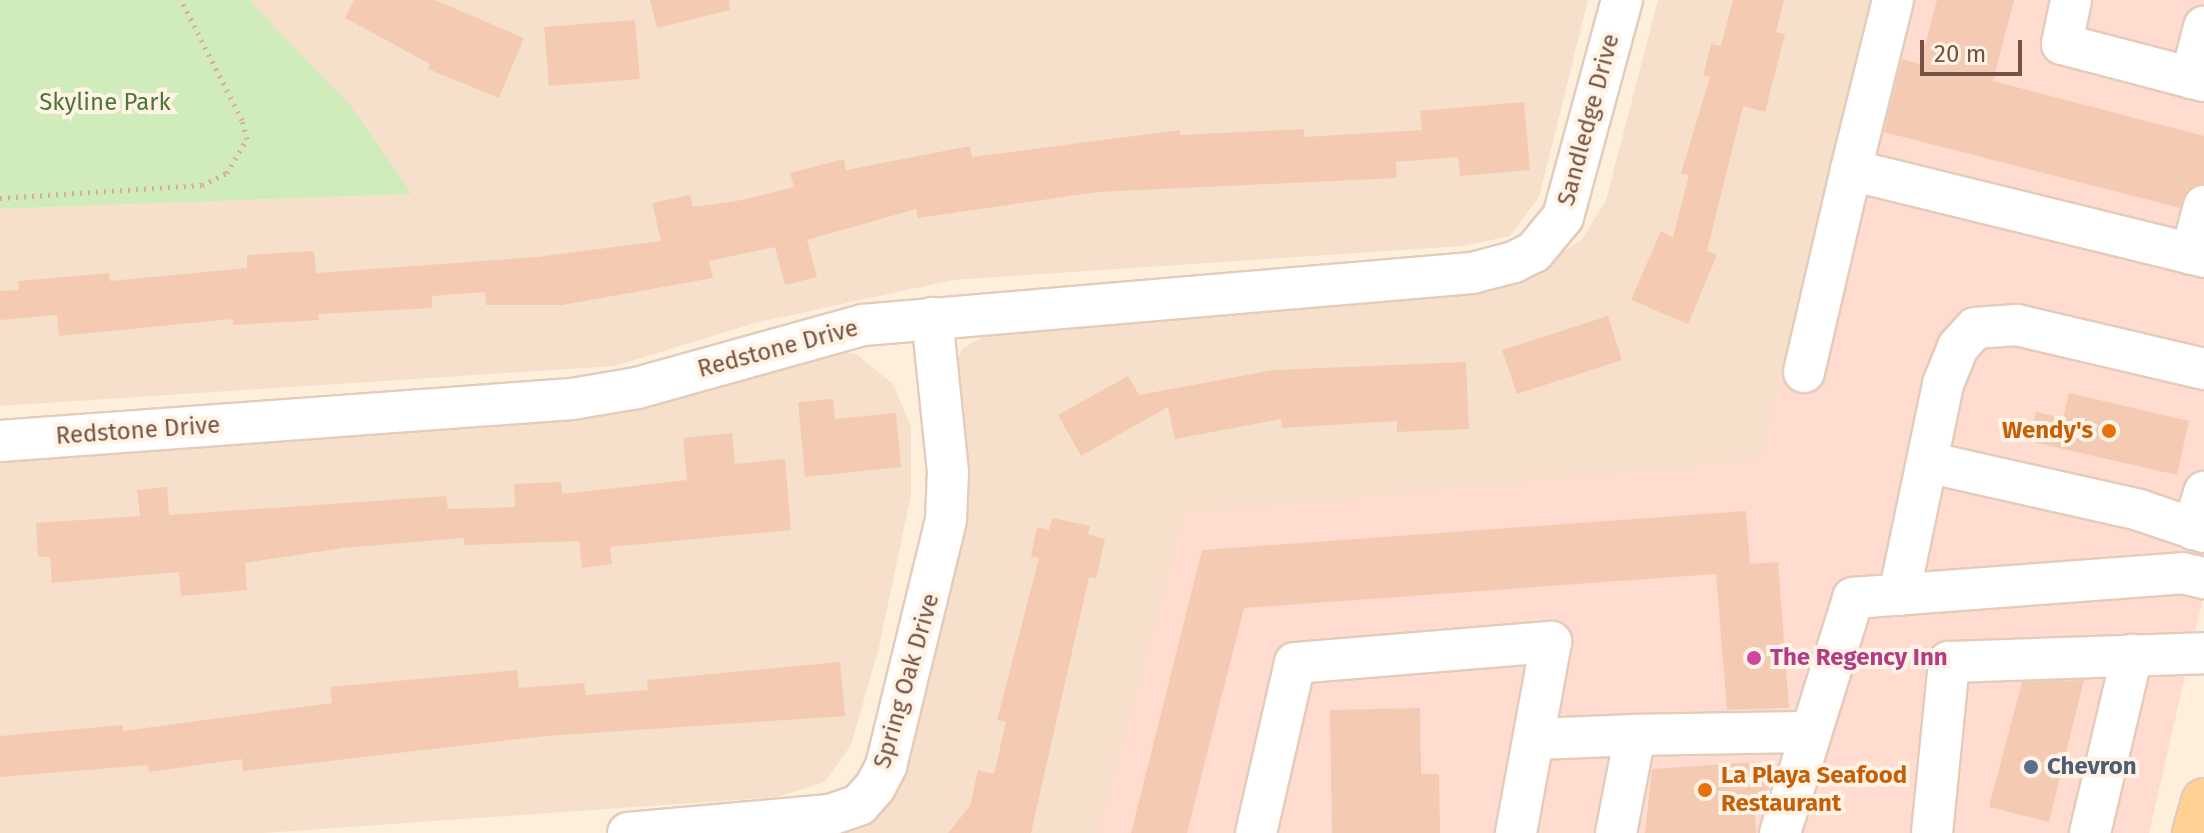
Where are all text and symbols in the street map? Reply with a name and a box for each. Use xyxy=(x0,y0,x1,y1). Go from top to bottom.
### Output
scale bar xyxy=(1924,24,2026,74)
street label: Sandledge Drive xyxy=(1552,31,1626,209)
text: 20 m xyxy=(1934,40,1986,68)
park label: Skyline Park xyxy=(39,89,171,117)
street label: Redstone Drive xyxy=(695,314,861,384)
street label: Redstone Drive xyxy=(55,411,221,451)
place label: Wendy's xyxy=(2002,417,2093,445)
marker: Wendy's xyxy=(2100,422,2118,440)
street label: Spring Oak Drive xyxy=(868,590,946,772)
place label: The Regency Inn xyxy=(1770,644,1948,672)
marker: The Regency Inn xyxy=(1745,649,1763,667)
place label: Chevron xyxy=(2047,753,2137,781)
marker: Chevron xyxy=(2022,758,2040,776)
place label: La Playa Seafood Restaurant xyxy=(1721,762,1907,818)
marker: La Playa Seafood Restaurant xyxy=(1696,781,1714,799)

